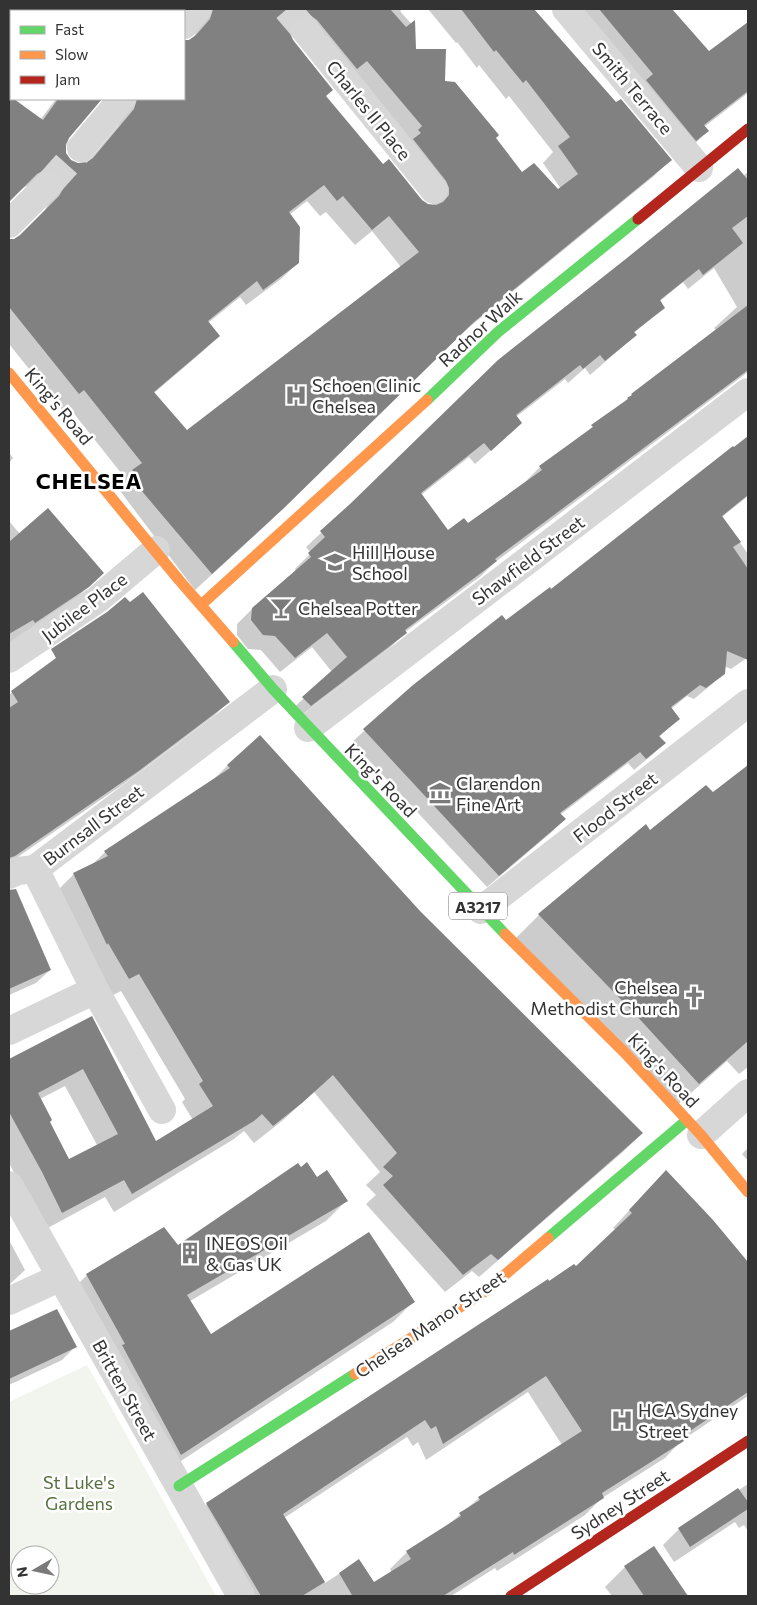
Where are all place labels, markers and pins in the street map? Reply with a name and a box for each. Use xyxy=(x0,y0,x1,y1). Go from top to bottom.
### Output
place label: Schoen Clinic Chelsea xyxy=(312,374,421,417)
hospital icon: Schoen Clinic Chelsea xyxy=(283,382,309,408)
place label: Hill House School xyxy=(352,541,435,584)
school or university icon: Hill House School xyxy=(322,549,348,575)
bar icon: Chelsea Potter xyxy=(268,595,294,621)
place label: Chelsea Potter xyxy=(298,597,418,619)
place label: Clarendon Fine Art xyxy=(456,772,540,815)
museum icon: Clarendon Fine Art xyxy=(427,780,453,806)
place label: Chelsea Methodist Church xyxy=(530,976,678,1019)
church icon: Chelsea Methodist Church xyxy=(681,984,707,1010)
place label: INEOS Oil & Gas UK xyxy=(206,1232,288,1275)
building icon: INEOS Oil & Gas UK xyxy=(177,1240,203,1266)
place label: HCA Sydney Street xyxy=(638,1399,738,1442)
hospital icon: HCA Sydney Street xyxy=(609,1407,635,1433)

